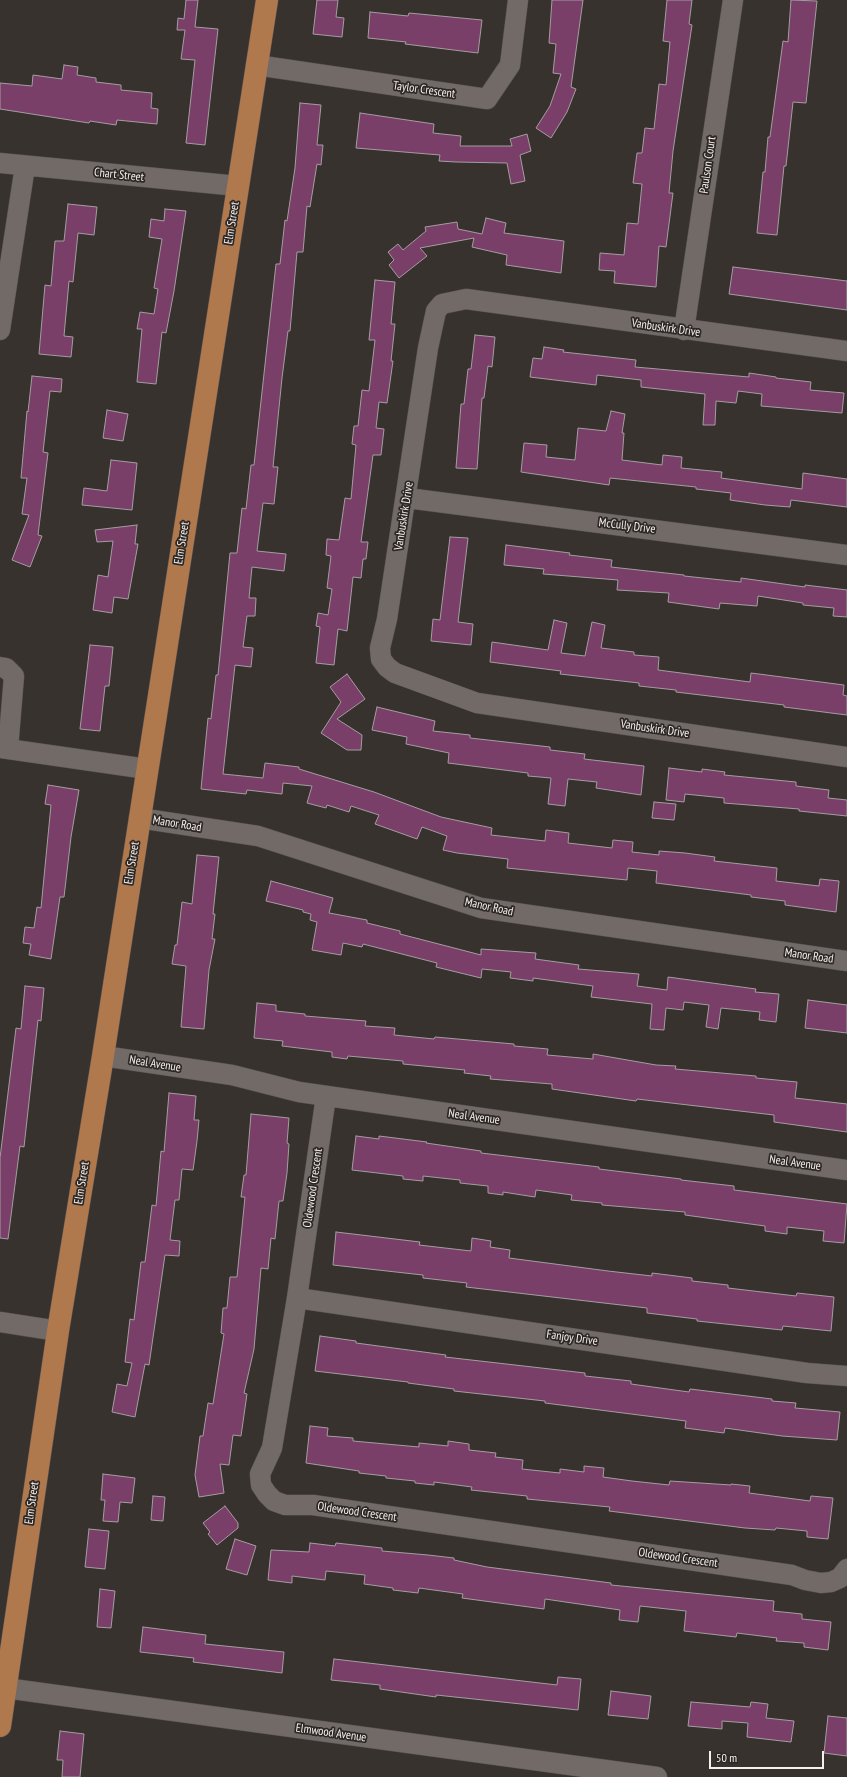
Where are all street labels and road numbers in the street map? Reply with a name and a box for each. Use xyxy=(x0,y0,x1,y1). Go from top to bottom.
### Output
street label: Taylor Crescent xyxy=(392,79,456,101)
street label: Paulson Court xyxy=(697,136,719,194)
street label: Chart Street xyxy=(93,165,145,185)
street label: Elm Street xyxy=(222,201,242,245)
street label: Vanbuskirk Drive xyxy=(631,316,701,340)
street label: Vanbuskirk Drive xyxy=(391,481,417,551)
street label: McCully Drive xyxy=(598,515,656,537)
street label: Elm Street xyxy=(172,521,192,565)
street label: Vanbuskirk Drive xyxy=(620,717,690,741)
street label: Manor Road xyxy=(152,813,202,835)
street label: Elm Street xyxy=(122,841,142,885)
street label: Manor Road xyxy=(463,895,515,919)
street label: Manor Road xyxy=(784,945,834,967)
street label: Neal Avenue xyxy=(128,1053,182,1075)
street label: Neal Avenue xyxy=(447,1106,501,1128)
street label: Oldewood Crescent xyxy=(300,1148,326,1228)
street label: Neal Avenue xyxy=(768,1152,822,1174)
street label: Elm Street xyxy=(72,1161,92,1205)
street label: Fanjoy Drive xyxy=(545,1327,599,1349)
street label: Elm Street xyxy=(22,1481,42,1525)
street label: Oldewood Crescent xyxy=(317,1499,397,1525)
street label: Oldewood Crescent xyxy=(638,1545,718,1571)
street label: Elmwood Avenue xyxy=(295,1721,367,1745)

